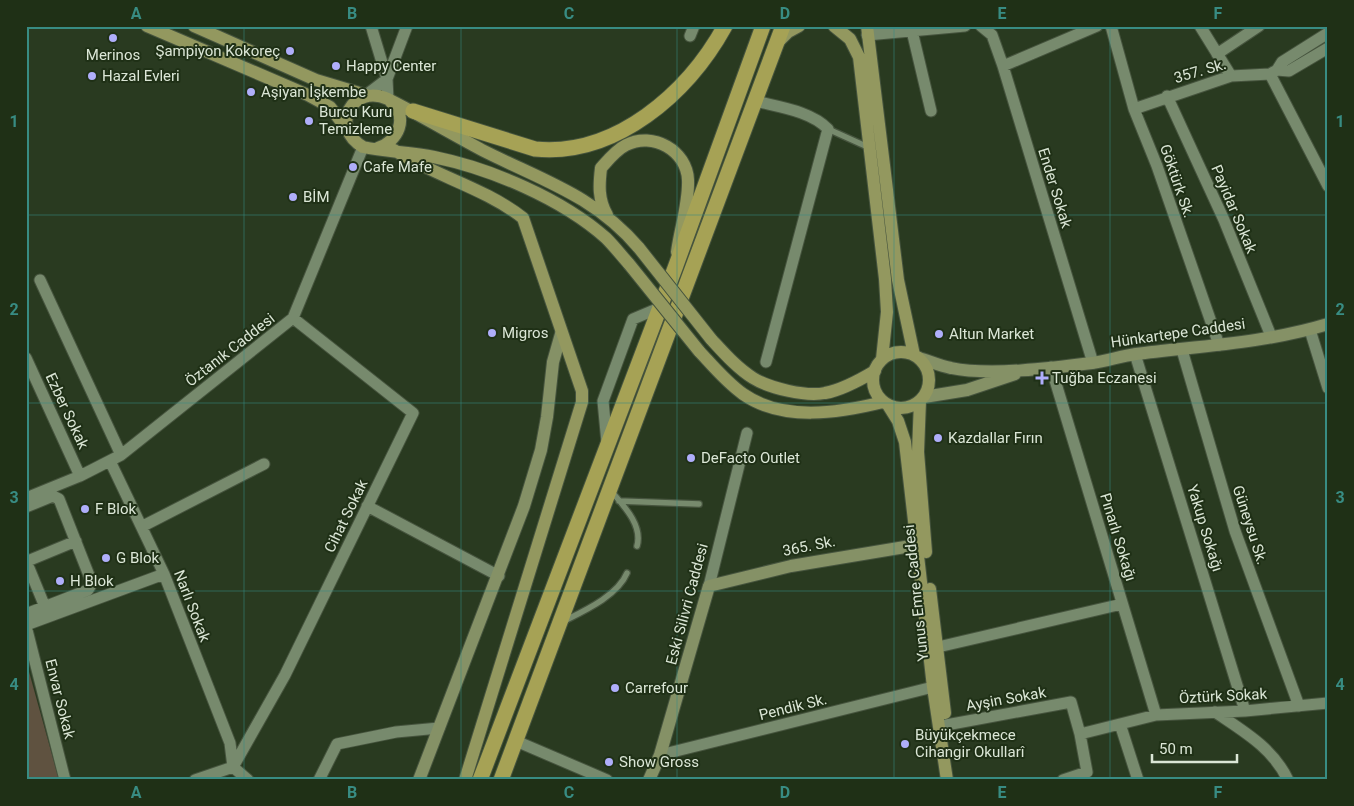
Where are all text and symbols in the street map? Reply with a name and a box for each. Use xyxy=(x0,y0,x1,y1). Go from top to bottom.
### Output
text: A xyxy=(131,4,142,23)
text: B xyxy=(347,4,357,23)
text: C xyxy=(564,4,574,23)
text: D xyxy=(780,4,790,23)
text: E xyxy=(998,4,1007,23)
text: F xyxy=(1214,4,1223,23)
marker: Merinos xyxy=(107,32,119,44)
place label: Şampiyon Kokoreç xyxy=(155,42,280,60)
marker: Şampiyon Kokoreç xyxy=(284,45,296,57)
place label: Merinos xyxy=(86,46,140,64)
street label: 357. Sk. xyxy=(1172,55,1228,87)
place label: Happy Center xyxy=(346,57,436,75)
marker: Happy Center xyxy=(330,60,342,72)
place label: Hazal Evleri xyxy=(102,67,180,85)
marker: Hazal Evleri xyxy=(86,70,98,82)
place label: Aşiyan İşkembe xyxy=(261,83,366,101)
marker: Aşiyan İşkembe xyxy=(245,86,257,98)
place label: Burcu Kuru Temizleme xyxy=(319,103,392,138)
text: 1 xyxy=(9,112,19,131)
text: 1 xyxy=(1335,112,1345,131)
marker: Burcu Kuru Temizleme xyxy=(303,115,315,127)
street label: Göktürk Sk. xyxy=(1156,142,1198,220)
street label: Ender Sokak xyxy=(1034,146,1076,231)
place label: Cafe Mafe xyxy=(363,158,432,176)
marker: Cafe Mafe xyxy=(347,161,359,173)
street label: Payidar Sokak xyxy=(1207,162,1261,256)
place label: BİM xyxy=(303,188,330,206)
marker: BİM xyxy=(287,191,299,203)
text: 2 xyxy=(9,300,19,319)
text: 2 xyxy=(1335,300,1345,319)
street label: Öztanık Caddesi xyxy=(182,310,278,390)
street label: Hünkartepe Caddesi xyxy=(1110,315,1246,351)
place label: Migros xyxy=(502,324,548,342)
place label: Altun Market xyxy=(949,325,1034,343)
marker: Migros xyxy=(486,327,498,339)
marker: Altun Market xyxy=(933,328,945,340)
place label: Tuğba Eczanesi xyxy=(1052,369,1157,387)
street label: Ezber Sokak xyxy=(42,370,93,452)
marker: Tuğba Eczanesi xyxy=(1036,372,1048,384)
place label: Kazdallar Fırın xyxy=(948,429,1043,447)
marker: Kazdallar Fırın xyxy=(932,432,944,444)
place label: DeFacto Outlet xyxy=(701,449,800,467)
marker: DeFacto Outlet xyxy=(685,452,697,464)
street label: Cihat Sokak xyxy=(321,476,372,556)
street label: Yakup Sokağı xyxy=(1183,482,1227,574)
street label: Güneysu Sk. xyxy=(1229,483,1271,567)
text: 3 xyxy=(9,488,19,507)
text: 3 xyxy=(1335,488,1345,507)
street label: Pınarlı Sokağı xyxy=(1096,491,1140,583)
place label: F Blok xyxy=(95,500,137,518)
marker: F Blok xyxy=(79,503,91,515)
street label: Yunus Emre Caddesi xyxy=(900,524,932,662)
street label: 365. Sk. xyxy=(781,532,837,560)
street label: Eski Silivri Caddesi xyxy=(662,541,712,667)
place label: G Blok xyxy=(116,549,159,567)
marker: G Blok xyxy=(100,552,112,564)
street label: Narlı Sokak xyxy=(170,567,214,645)
place label: H Blok xyxy=(70,572,114,590)
marker: H Blok xyxy=(54,575,66,587)
street label: Envar Sokak xyxy=(41,657,79,741)
text: 4 xyxy=(9,675,19,694)
text: 4 xyxy=(1335,675,1345,694)
place label: Carrefour xyxy=(625,679,688,697)
marker: Carrefour xyxy=(609,682,621,694)
street label: Ayşin Sokak xyxy=(965,683,1048,715)
street label: Öztürk Sokak xyxy=(1179,685,1268,707)
street label: Pendik Sk. xyxy=(757,690,829,724)
place label: Büyükçekmece Cihangir Okullarî xyxy=(915,726,1026,761)
scale bar xyxy=(1152,731,1236,763)
marker: Büyükçekmece Cihangir Okullarî xyxy=(899,738,911,750)
text: 50 m xyxy=(1159,740,1193,758)
place label: Show Gross xyxy=(619,753,699,771)
marker: Show Gross xyxy=(603,756,615,768)
text: A xyxy=(131,783,142,802)
text: B xyxy=(347,783,357,802)
text: C xyxy=(564,783,574,802)
text: D xyxy=(780,783,790,802)
text: E xyxy=(998,783,1007,802)
text: F xyxy=(1214,783,1223,802)

